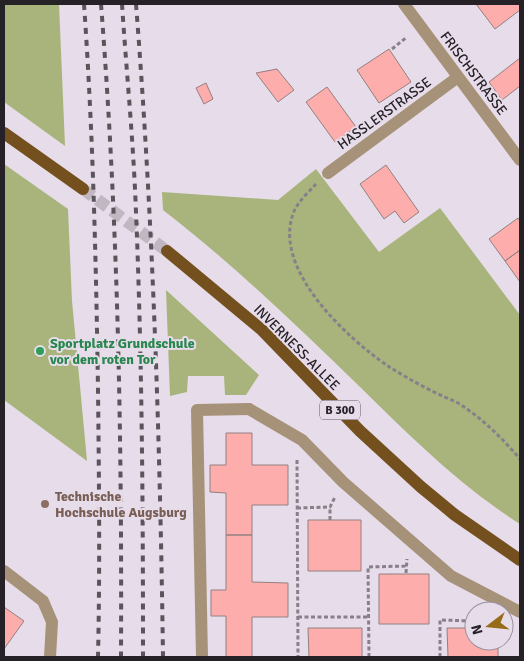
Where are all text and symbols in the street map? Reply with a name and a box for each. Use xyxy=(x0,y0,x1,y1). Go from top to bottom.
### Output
street label: FRISCHSTRASSE xyxy=(437,28,511,118)
street label: HASSLERSTRASSE xyxy=(334,74,435,153)
street label: INVERNESS-ALLEE xyxy=(250,301,343,394)
place label: Sportplatz Grundschule vor dem roten Tor xyxy=(49,335,195,368)
marker: Sportplatz Grundschule vor dem roten Tor xyxy=(34,345,46,357)
road number: B 300 xyxy=(320,400,360,420)
place label: Technische Hochschule Augsburg xyxy=(55,488,187,521)
marker: Technische Hochschule Augsburg xyxy=(39,498,51,510)
north arrow xyxy=(464,601,514,651)
text: N xyxy=(467,622,486,636)

